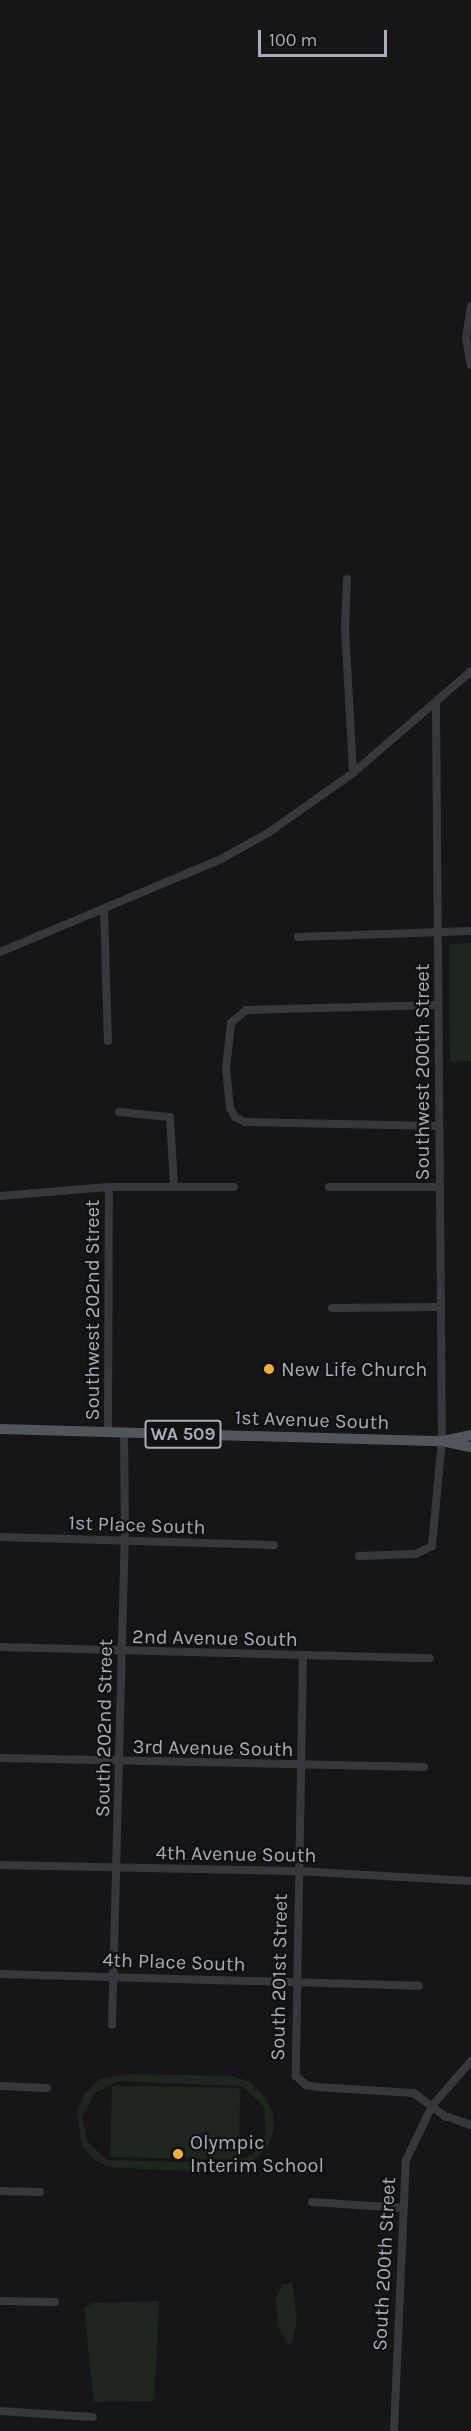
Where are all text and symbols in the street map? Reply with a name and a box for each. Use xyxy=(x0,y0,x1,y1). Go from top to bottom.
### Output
scale bar xyxy=(261,18,390,56)
text: 100 m xyxy=(269,29,317,51)
street label: Southwest 200th Street xyxy=(410,964,434,1180)
street label: Southwest 202nd Street xyxy=(80,1200,104,1420)
place label: New Life Church xyxy=(281,1357,427,1381)
marker: New Life Church xyxy=(262,1362,276,1376)
street label: 1st Avenue South xyxy=(234,1405,390,1435)
road number: WA 509 xyxy=(144,1419,222,1449)
street label: 1st Place South xyxy=(68,1511,206,1539)
street label: 2nd Avenue South xyxy=(132,1625,298,1651)
street label: South 202nd Street xyxy=(90,1639,118,1817)
street label: 3rd Avenue South xyxy=(132,1735,294,1761)
street label: 4th Avenue South xyxy=(155,1841,317,1867)
street label: South 201st Street xyxy=(266,1893,292,2061)
street label: 4th Place South xyxy=(102,1948,246,1976)
place label: Olympic Interim School xyxy=(190,2130,324,2177)
marker: Olympic Interim School xyxy=(171,2147,185,2161)
street label: South 200th Street xyxy=(367,2176,401,2352)

